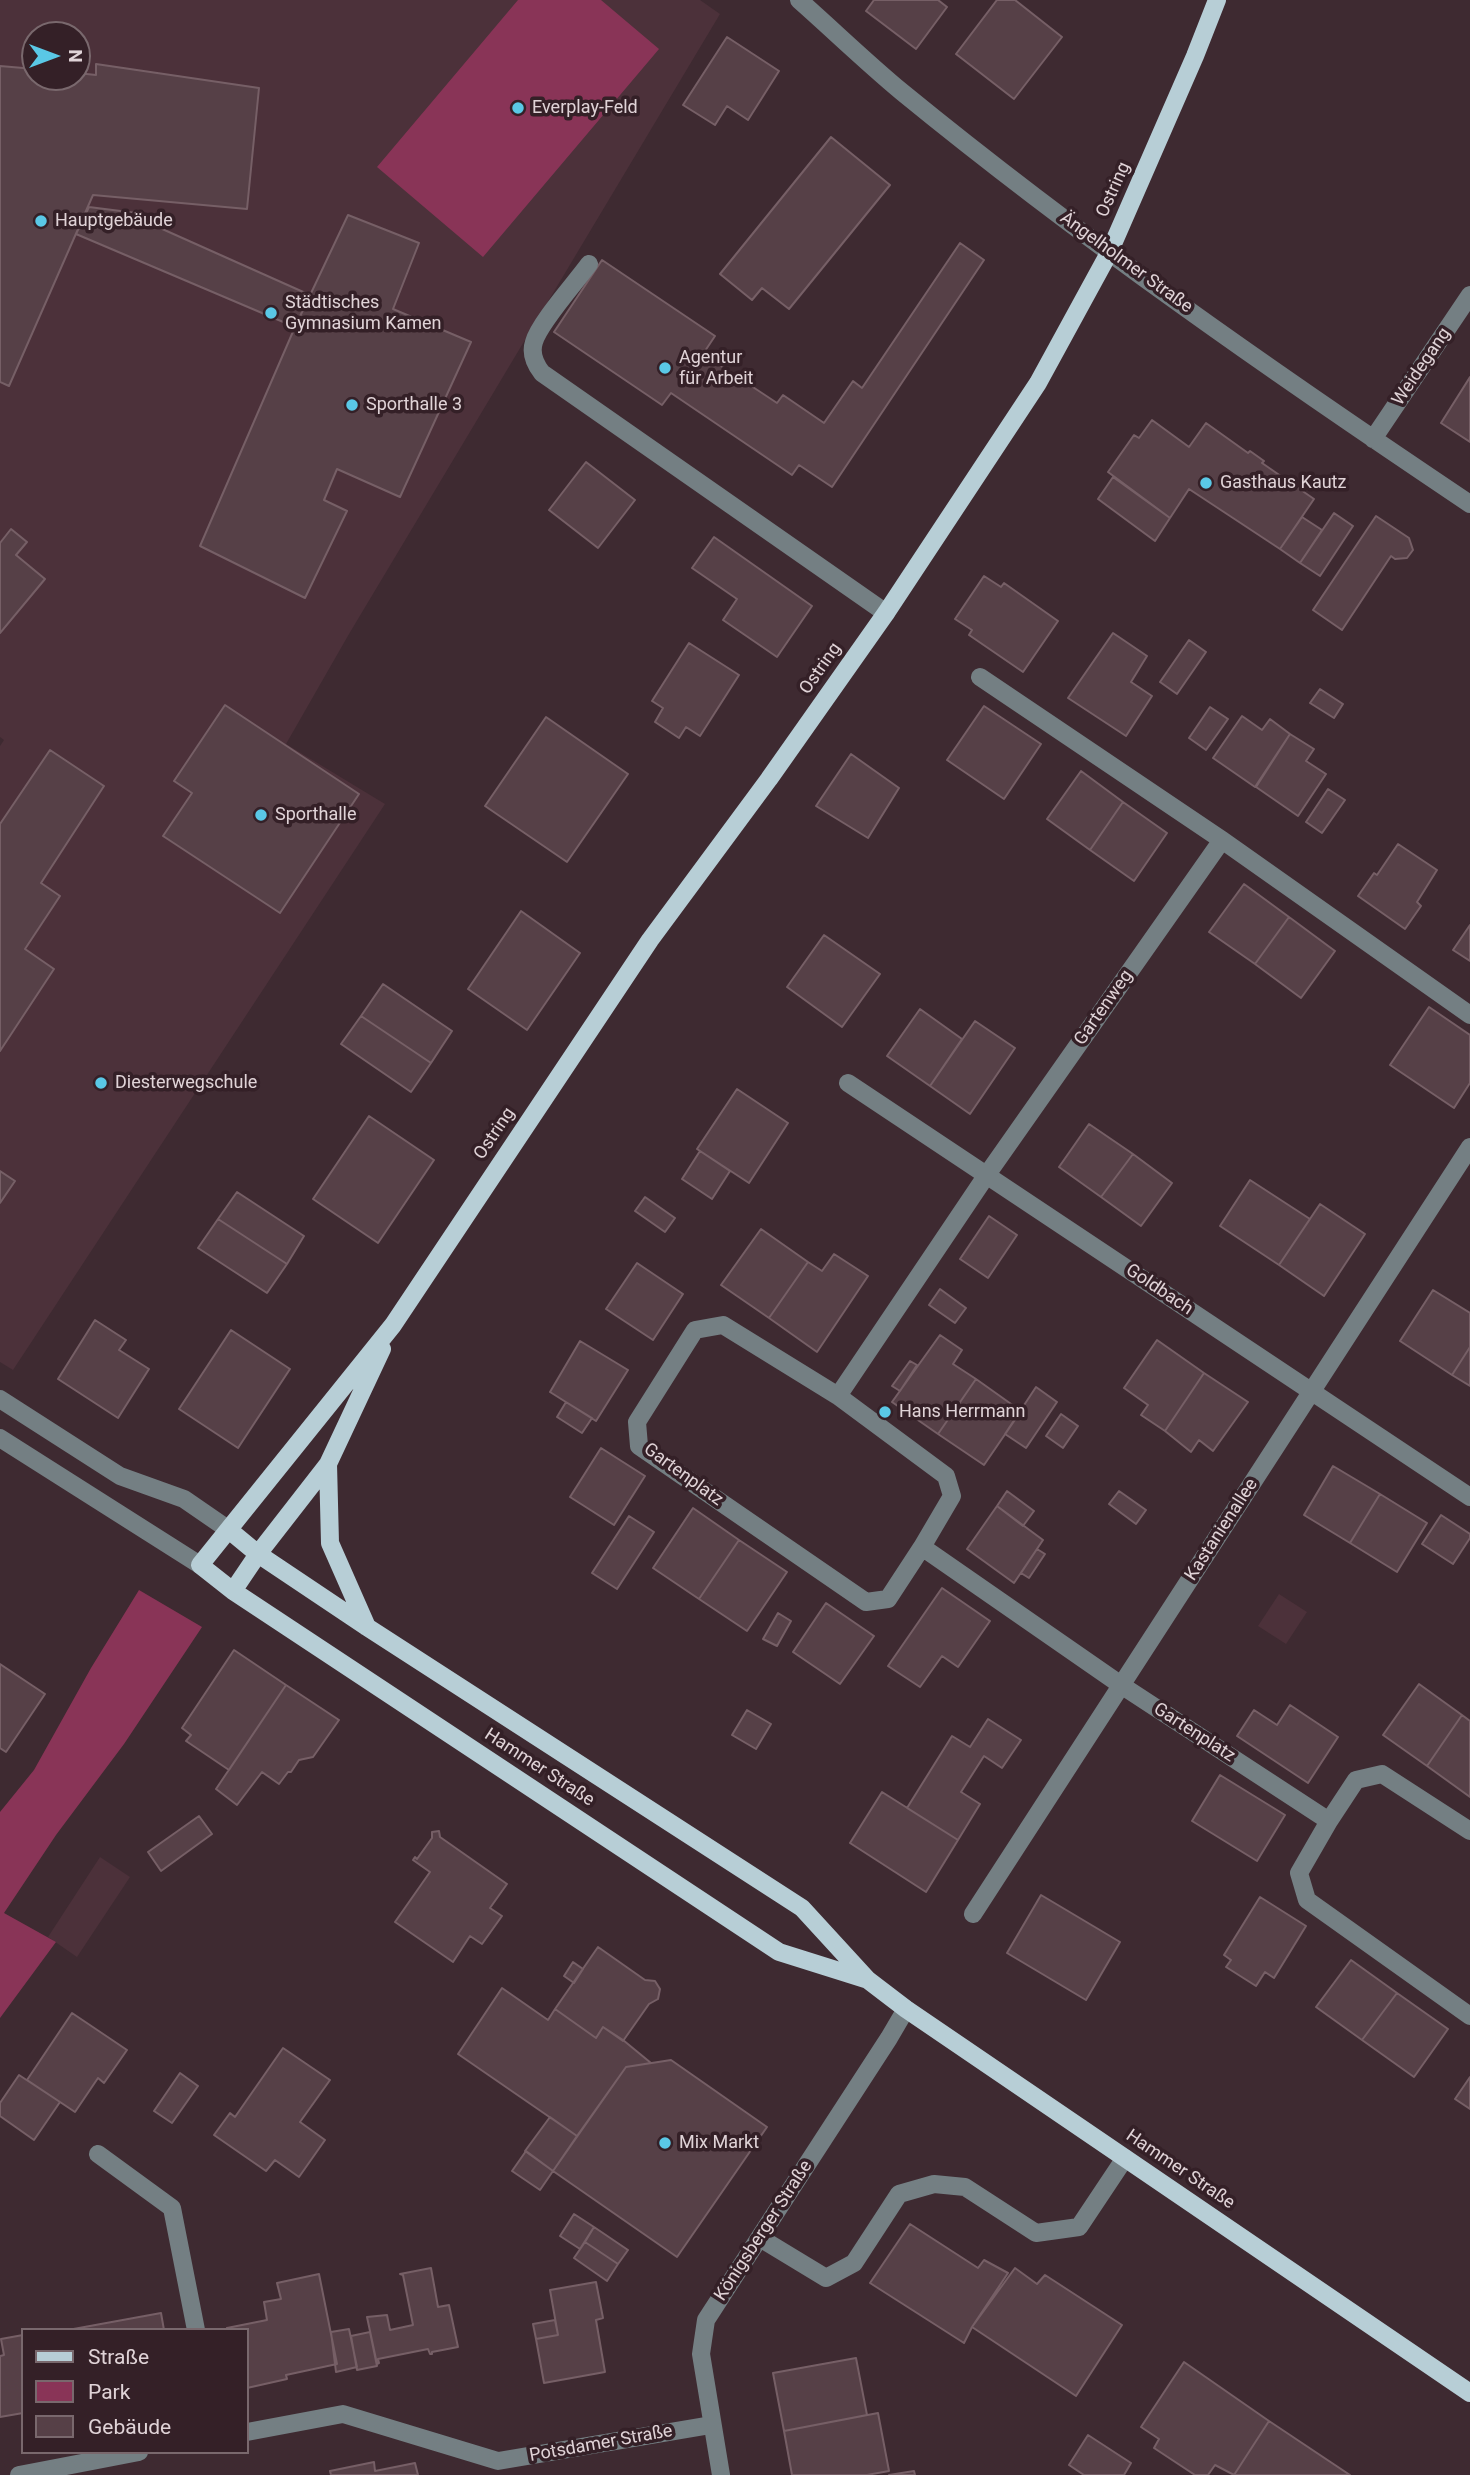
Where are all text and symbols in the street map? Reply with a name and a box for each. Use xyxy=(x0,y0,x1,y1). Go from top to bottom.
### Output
north arrow xyxy=(21,21,91,91)
text: N xyxy=(64,49,87,63)
place label: Everplay-Feld xyxy=(532,97,638,119)
marker: Everplay-Feld xyxy=(510,100,526,116)
street label: Ostring xyxy=(1092,159,1136,221)
street label: Ängelholmer Straße xyxy=(1056,208,1196,318)
place label: Hauptgebäude xyxy=(55,210,173,232)
marker: Hauptgebäude xyxy=(33,213,49,229)
place label: Städtisches Gymnasium Kamen xyxy=(285,292,441,334)
marker: Städtisches Gymnasium Kamen xyxy=(263,305,279,321)
street label: Weidegang xyxy=(1388,324,1456,410)
place label: Agentur für Arbeit xyxy=(679,347,754,390)
marker: Agentur für Arbeit xyxy=(657,360,673,376)
place label: Sporthalle 3 xyxy=(366,394,462,416)
marker: Sporthalle 3 xyxy=(344,397,360,413)
place label: Gasthaus Kautz xyxy=(1220,472,1346,494)
marker: Gasthaus Kautz xyxy=(1198,475,1214,491)
street label: Ostring xyxy=(795,639,847,699)
place label: Sporthalle xyxy=(275,804,356,826)
marker: Sporthalle xyxy=(253,807,269,823)
street label: Gartenweg xyxy=(1070,966,1138,1050)
place label: Diesterwegschule xyxy=(115,1072,257,1094)
marker: Diesterwegschule xyxy=(93,1075,109,1091)
street label: Ostring xyxy=(470,1104,520,1164)
street label: Goldbach xyxy=(1121,1260,1197,1320)
place label: Hans Herrmann xyxy=(899,1401,1025,1423)
marker: Hans Herrmann xyxy=(877,1404,893,1420)
street label: Gartenplatz xyxy=(639,1439,727,1511)
street label: Kastanienallee xyxy=(1181,1475,1263,1585)
street label: Gartenplatz xyxy=(1149,1699,1239,1767)
street label: Hammer Straße xyxy=(480,1724,598,1812)
street label: Hammer Straße xyxy=(1121,2126,1239,2214)
place label: Mix Markt xyxy=(679,2132,759,2154)
marker: Mix Markt xyxy=(657,2135,673,2151)
street label: Königsberger Straße xyxy=(710,2157,818,2305)
legend xyxy=(21,2328,248,2454)
text: Straße xyxy=(88,2345,149,2369)
text: Park xyxy=(88,2380,130,2404)
text: Gebäude xyxy=(88,2415,171,2439)
street label: Potsdamer Straße xyxy=(528,2421,674,2467)

